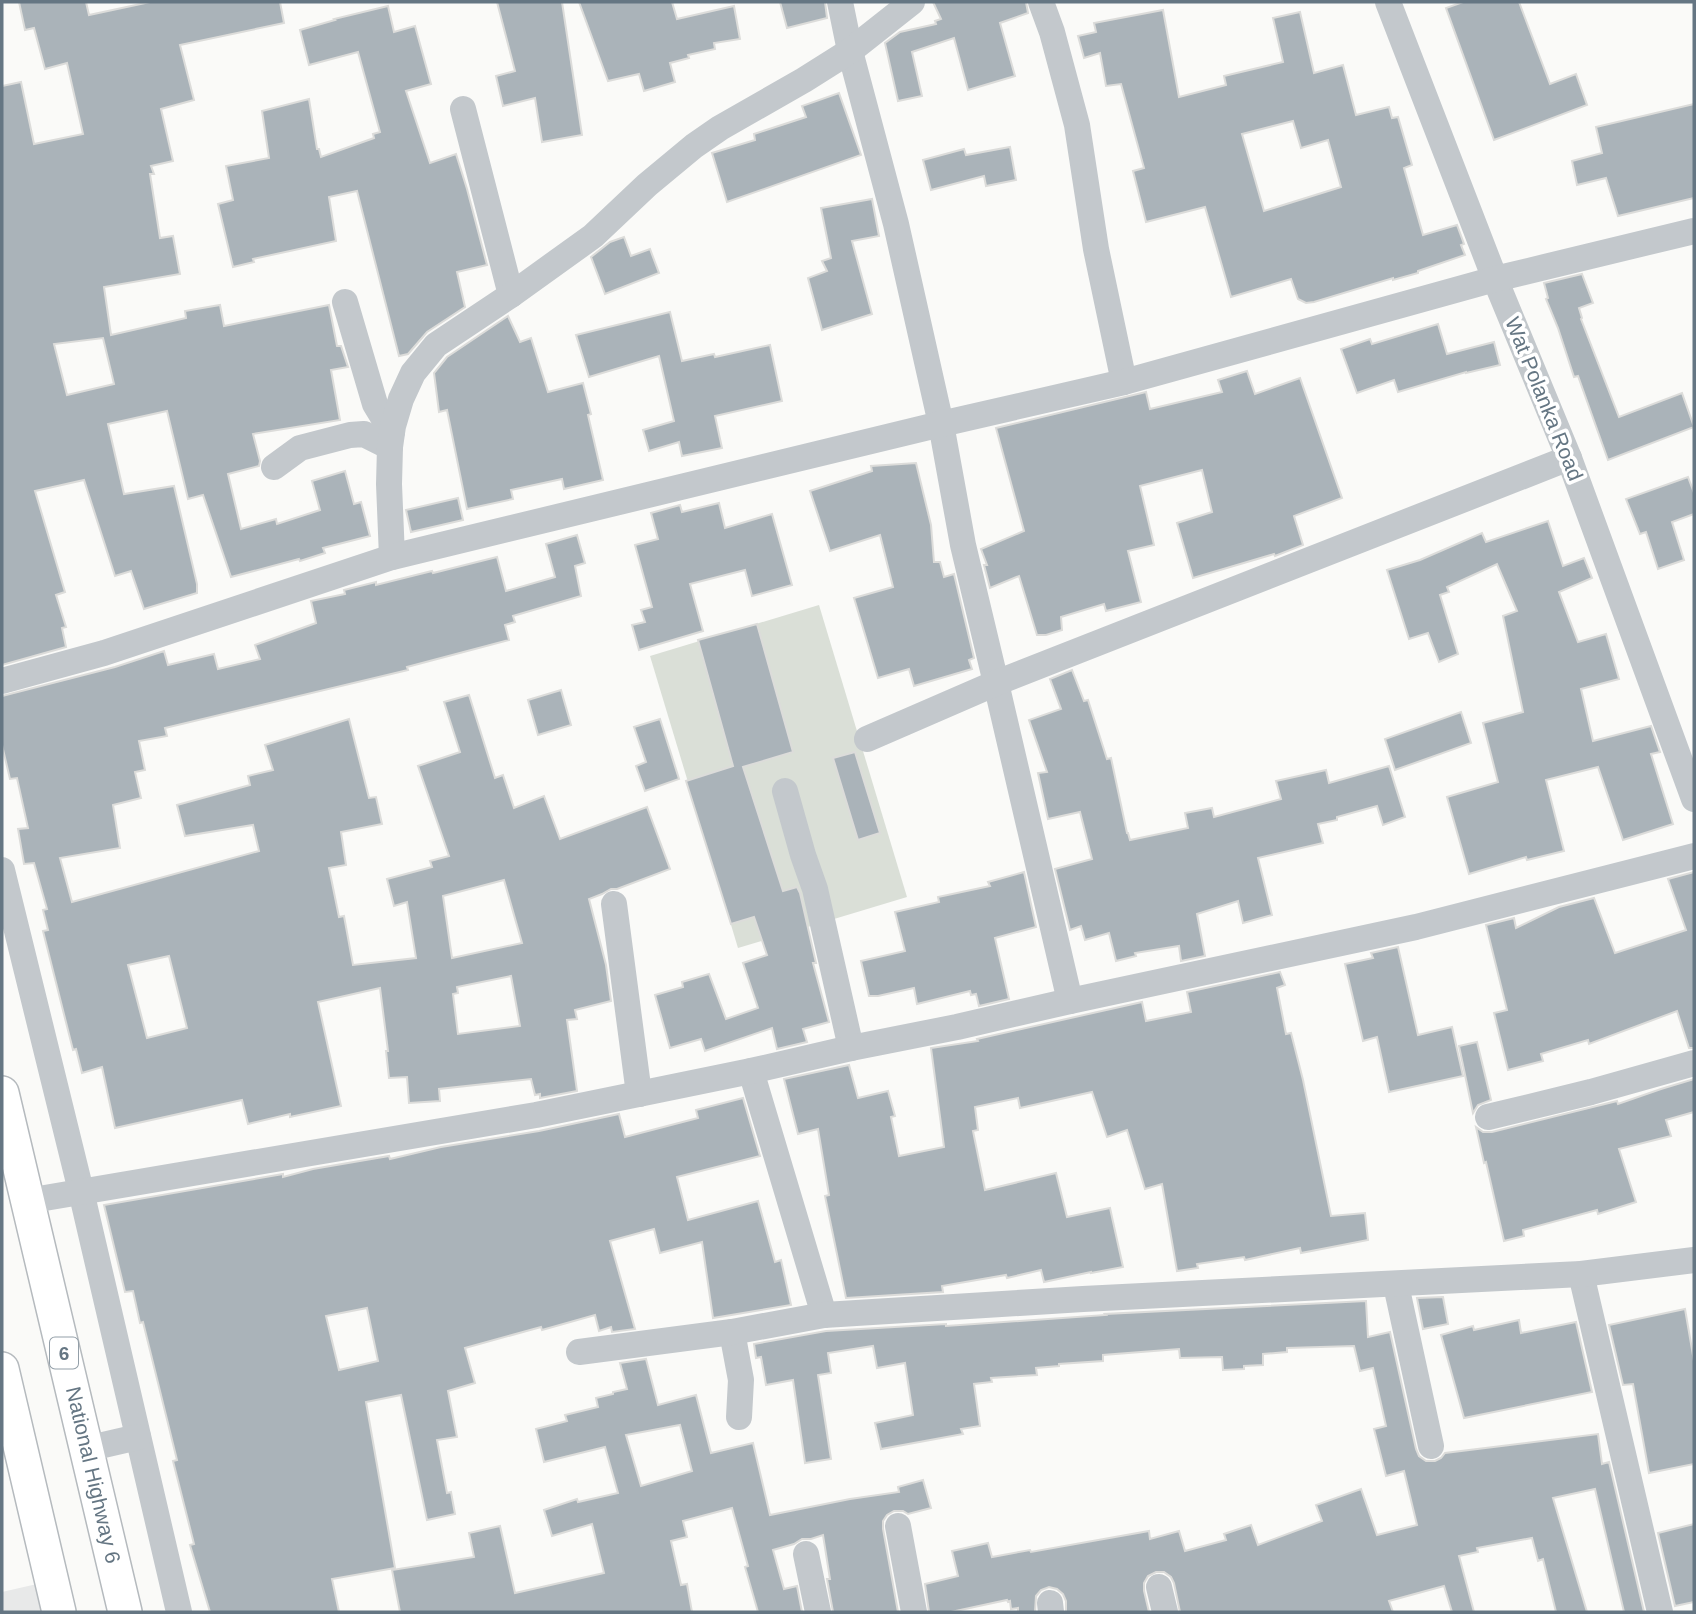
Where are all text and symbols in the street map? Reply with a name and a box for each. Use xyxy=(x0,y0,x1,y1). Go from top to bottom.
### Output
street label: Wat Polanka Road xyxy=(1501,314,1588,484)
road number: 6 xyxy=(50,1338,78,1368)
street label: National Highway 6 xyxy=(62,1384,125,1566)

